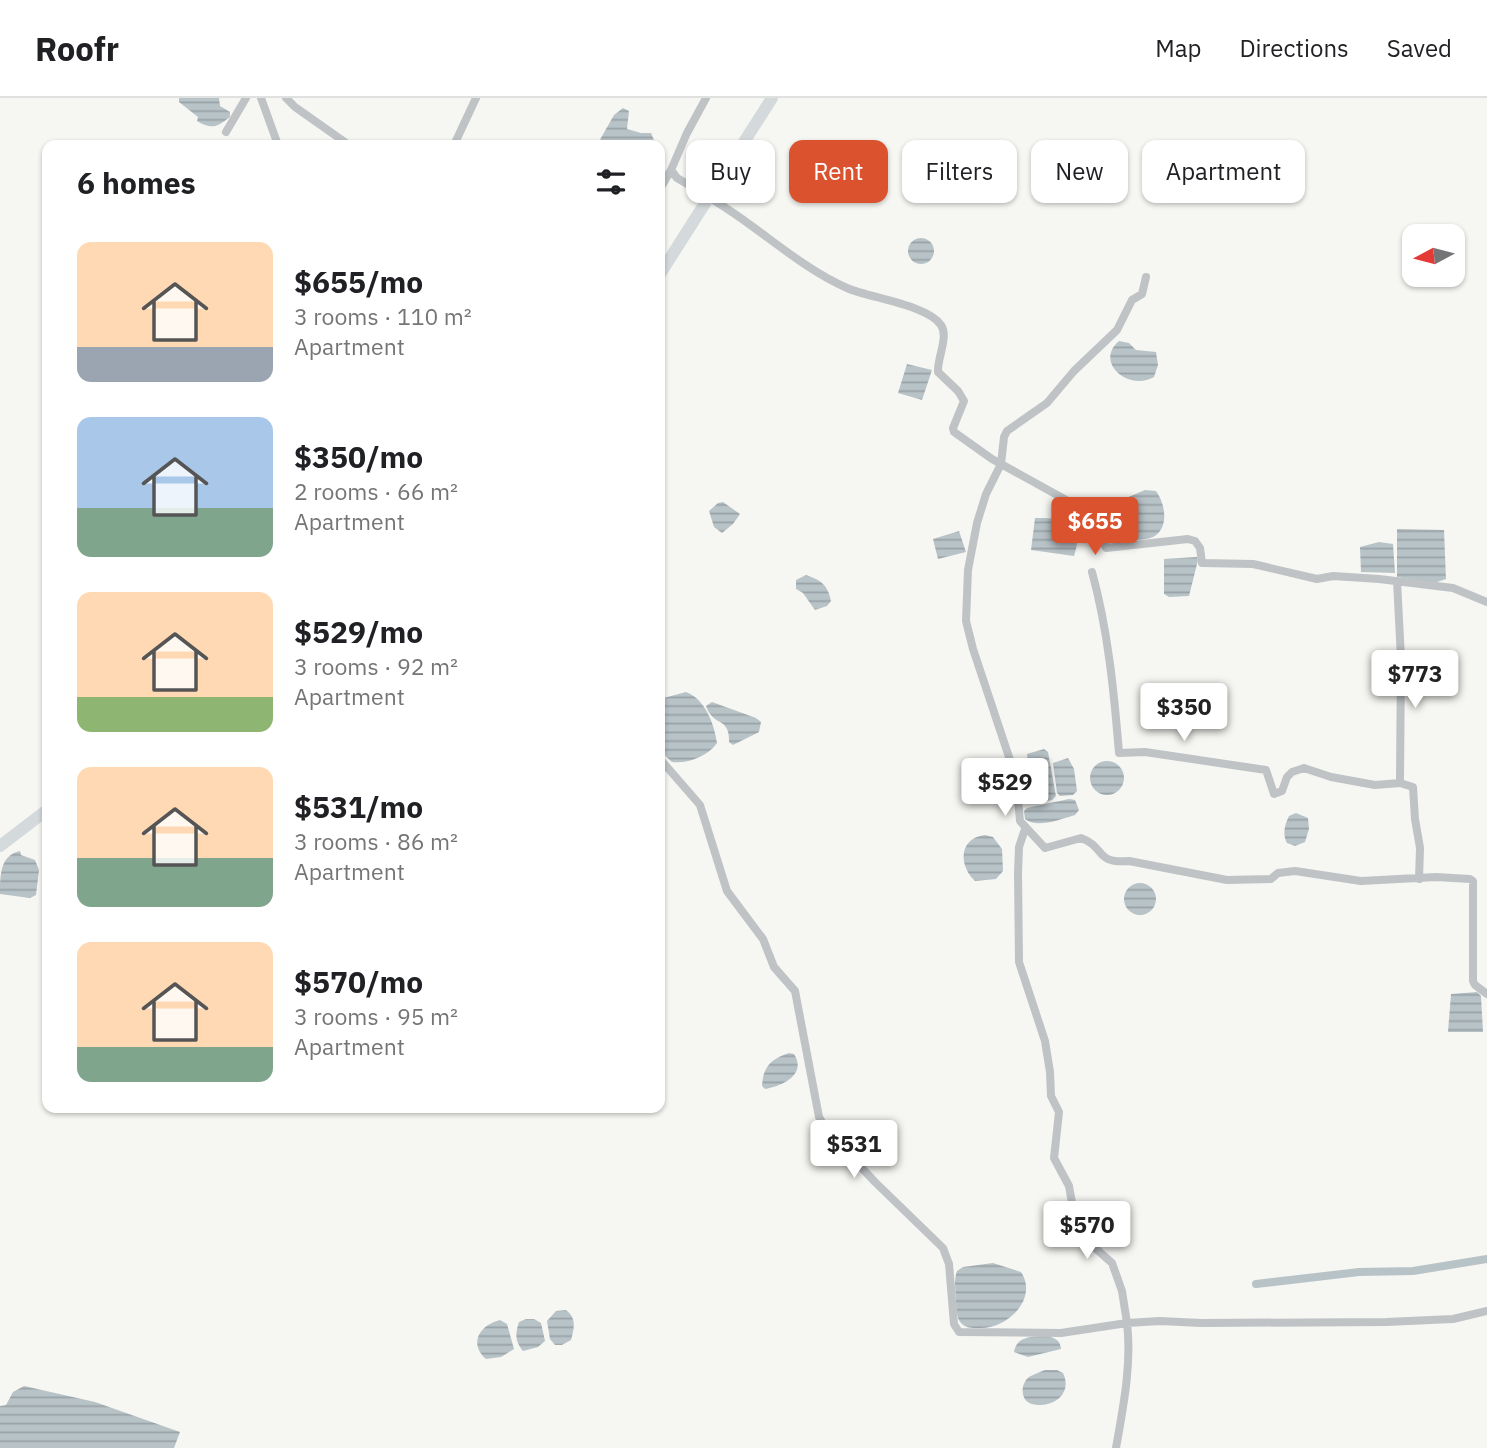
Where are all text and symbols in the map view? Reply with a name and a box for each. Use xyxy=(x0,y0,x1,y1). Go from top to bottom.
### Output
text: Roofr xyxy=(35,27,119,70)
text: Map xyxy=(1155,32,1201,64)
text: Directions xyxy=(1239,32,1349,64)
text: Saved xyxy=(1387,32,1452,64)
chip: Buy xyxy=(686,140,775,203)
chip: Rent xyxy=(789,140,888,203)
chip: Filters xyxy=(902,140,1017,203)
chip: New xyxy=(1031,140,1128,203)
chip: Apartment xyxy=(1142,140,1305,203)
text: 6 homes xyxy=(77,163,196,202)
icon: filters xyxy=(592,163,630,201)
north arrow xyxy=(1402,224,1465,287)
map controls xyxy=(1402,224,1465,287)
text: $655/mo xyxy=(294,262,423,301)
icon: home xyxy=(133,270,217,354)
text: 3 rooms · 110 m² xyxy=(294,301,472,331)
text: Apartment xyxy=(294,331,405,361)
text: $350/mo xyxy=(294,437,423,476)
icon: home xyxy=(133,445,217,529)
text: 2 rooms · 66 m² xyxy=(294,476,458,506)
pin: $655 xyxy=(1054,498,1136,557)
text: $655 xyxy=(1067,505,1123,535)
text: Apartment xyxy=(294,506,405,536)
text: $529/mo xyxy=(294,612,423,651)
icon: home xyxy=(133,620,217,704)
pin: $773 xyxy=(1374,650,1456,710)
text: 3 rooms · 92 m² xyxy=(294,651,458,681)
text: $773 xyxy=(1387,658,1443,688)
text: Apartment xyxy=(294,681,405,711)
pin: $350 xyxy=(1143,684,1225,743)
text: $350 xyxy=(1156,691,1212,721)
pin: $529 xyxy=(964,758,1046,818)
text: $529 xyxy=(977,766,1033,796)
text: $531/mo xyxy=(294,787,423,826)
icon: home xyxy=(133,795,217,879)
text: 3 rooms · 86 m² xyxy=(294,826,458,856)
text: Apartment xyxy=(294,856,405,886)
text: $570/mo xyxy=(294,962,423,1001)
icon: home xyxy=(133,970,217,1054)
text: 3 rooms · 95 m² xyxy=(294,1001,458,1031)
text: Apartment xyxy=(294,1031,405,1061)
pin: $531 xyxy=(813,1121,895,1180)
text: $531 xyxy=(826,1128,882,1158)
pin: $570 xyxy=(1046,1202,1128,1261)
text: $570 xyxy=(1059,1209,1115,1239)

